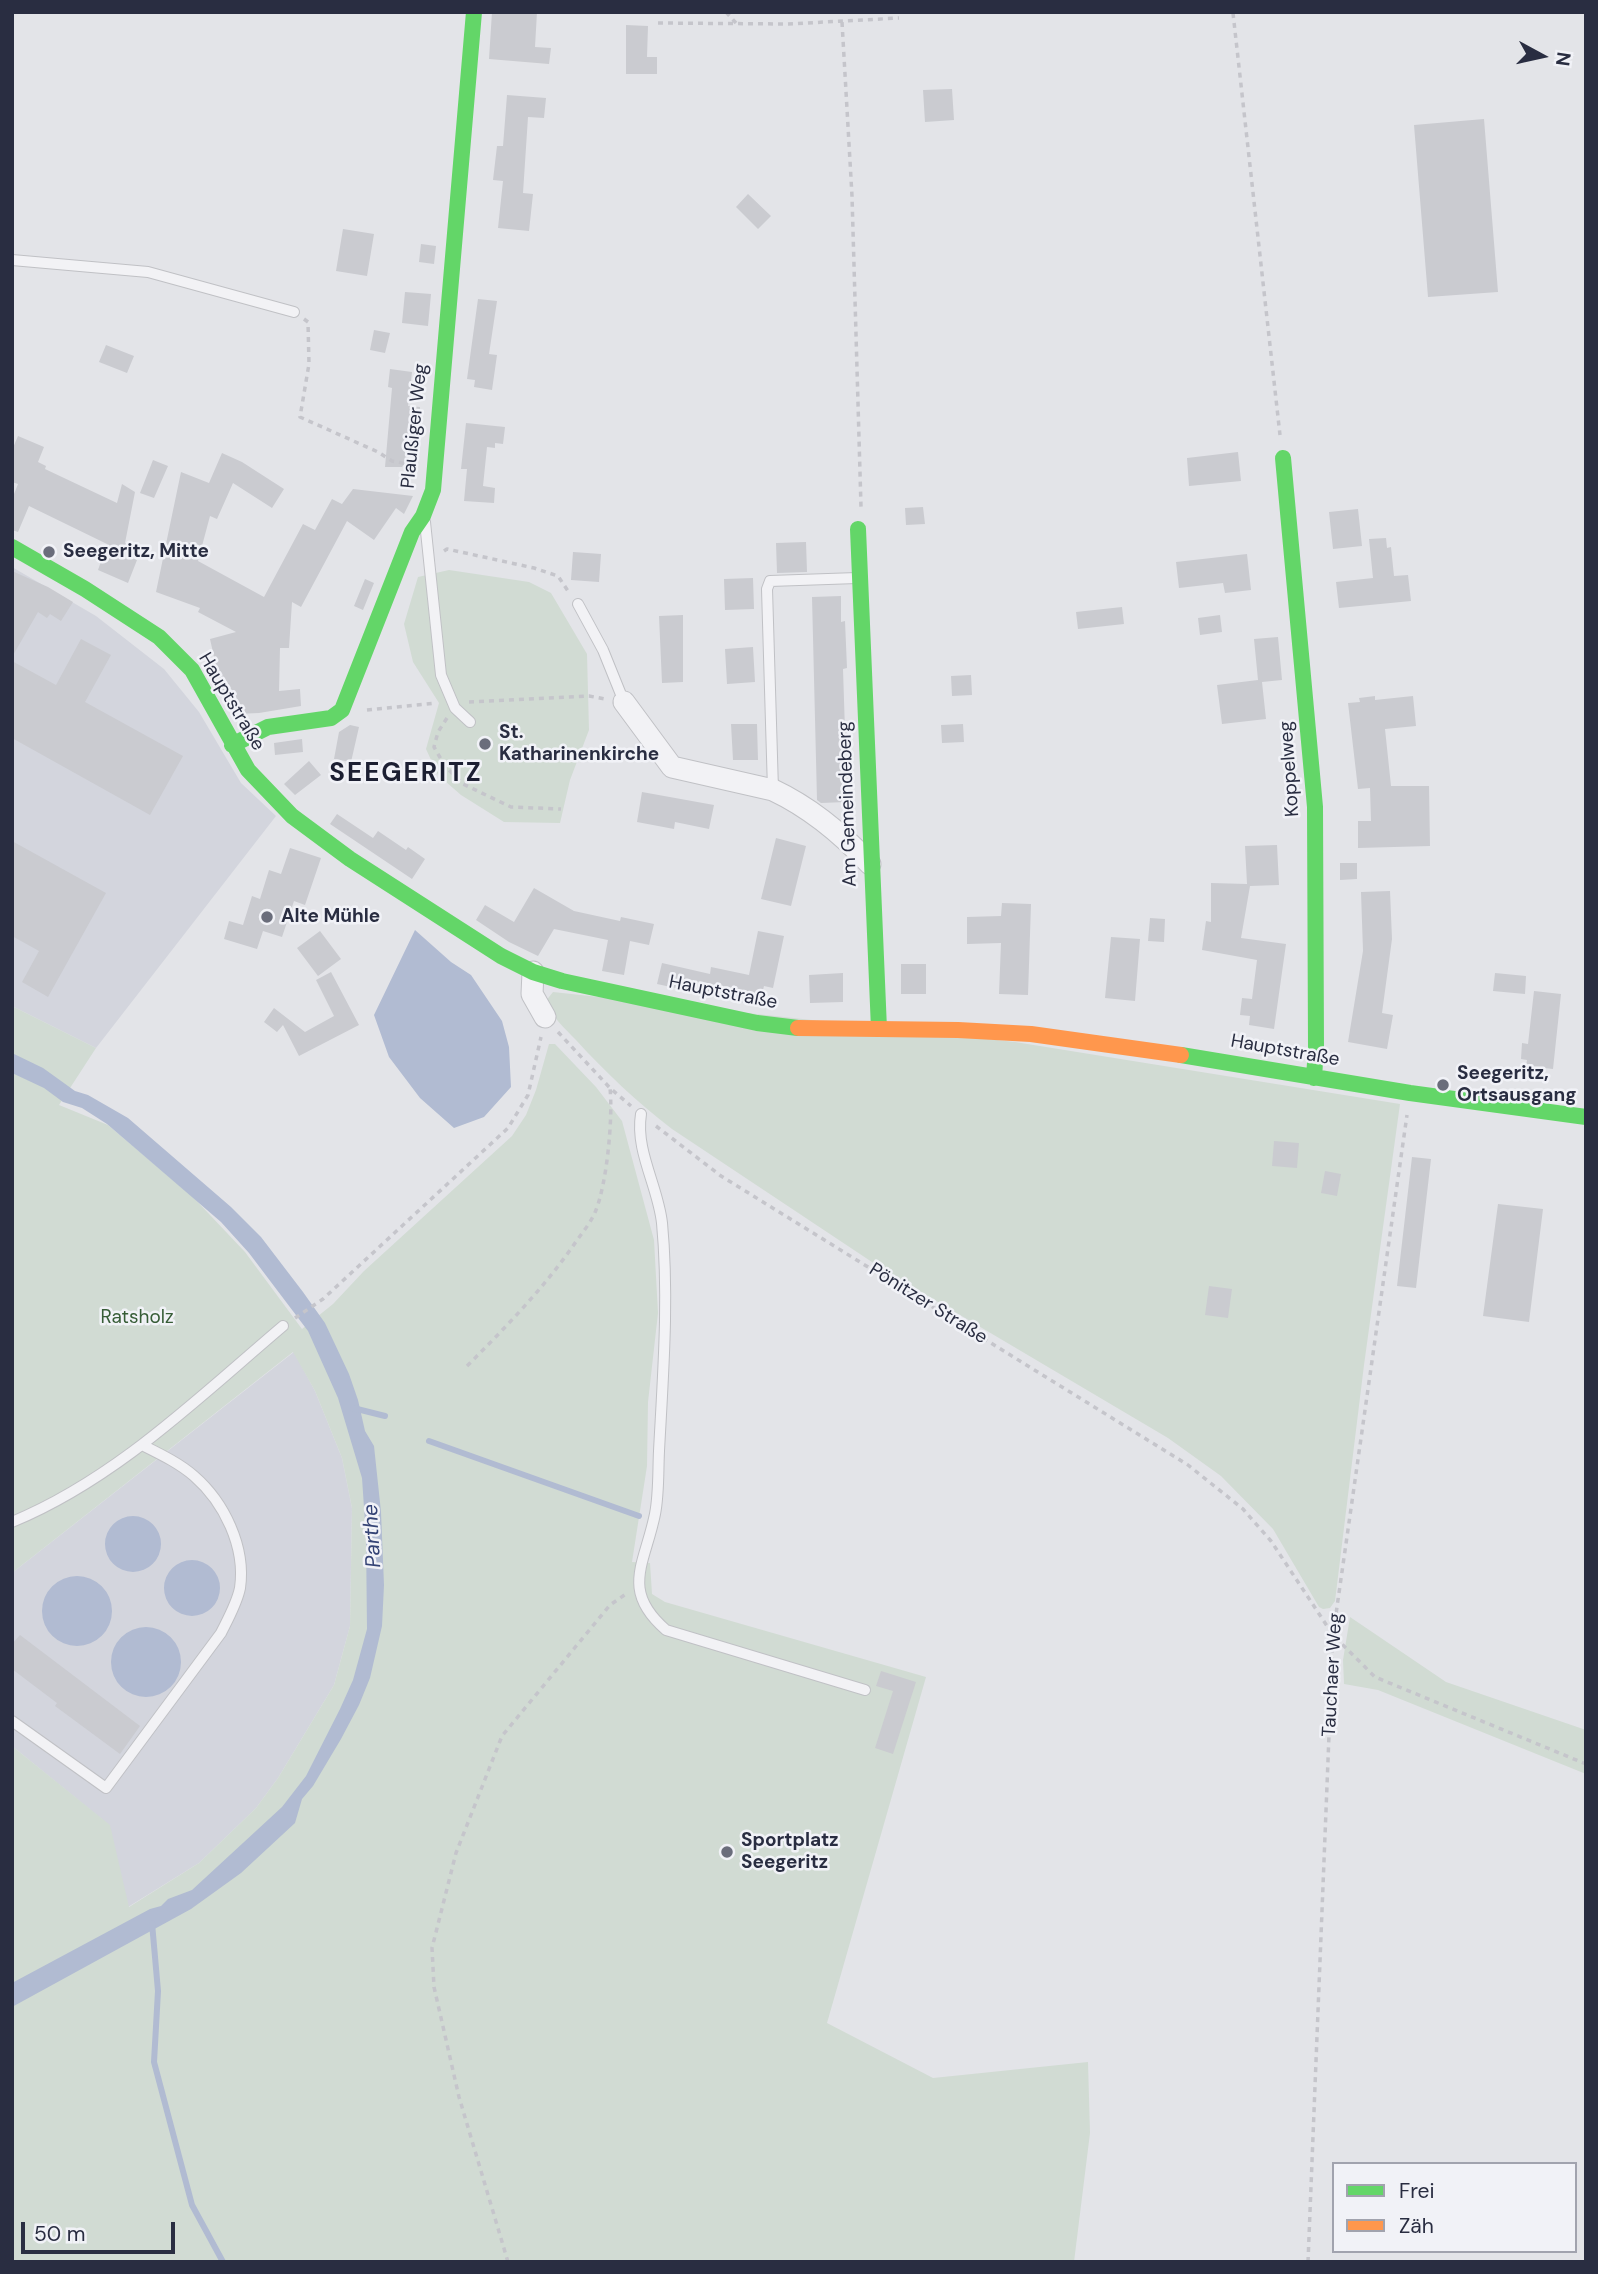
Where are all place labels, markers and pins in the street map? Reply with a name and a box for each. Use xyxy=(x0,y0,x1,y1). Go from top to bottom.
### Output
place label: Seegeritz, Mitte xyxy=(63,541,209,563)
marker: Seegeritz, Mitte xyxy=(41,544,57,560)
place label: St. Katharinenkirche xyxy=(499,722,659,766)
marker: St. Katharinenkirche xyxy=(477,736,493,752)
place label: Alte Mühle xyxy=(281,906,380,928)
marker: Alte Mühle xyxy=(259,909,275,925)
place label: Seegeritz, Ortsausgang xyxy=(1457,1063,1576,1107)
marker: Seegeritz, Ortsausgang xyxy=(1435,1077,1451,1093)
place label: Sportplatz Seegeritz xyxy=(741,1830,839,1874)
marker: Sportplatz Seegeritz xyxy=(719,1844,735,1860)

